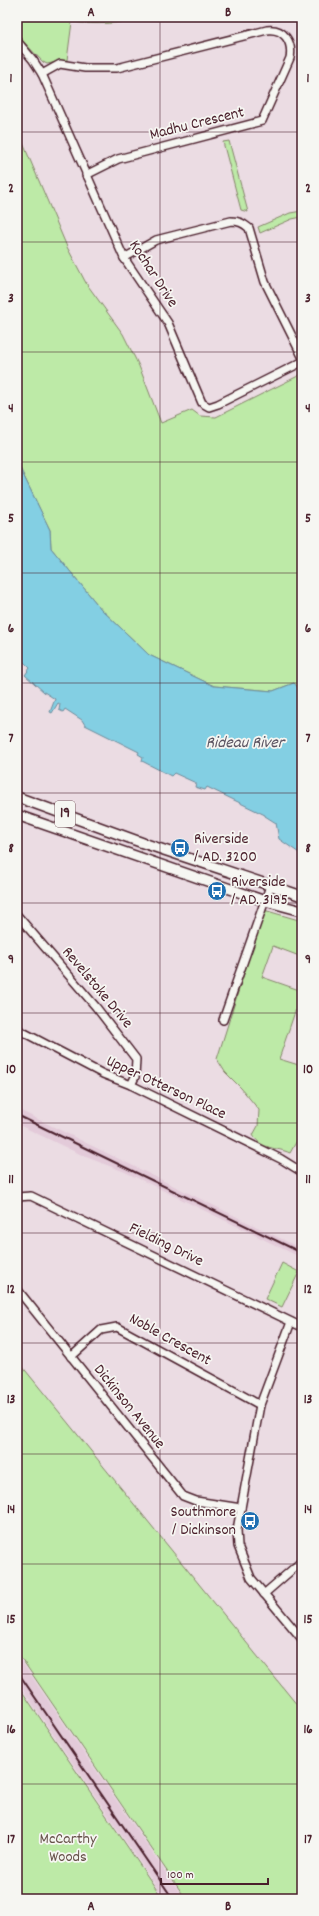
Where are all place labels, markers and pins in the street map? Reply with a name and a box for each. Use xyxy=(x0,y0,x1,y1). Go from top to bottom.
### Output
place label: Riverside / AD. 3200 xyxy=(194,828,257,869)
bus stop icon: Riverside / AD. 3200 xyxy=(169,837,191,859)
place label: Riverside / AD. 3195 xyxy=(231,871,288,912)
bus stop icon: Riverside / AD. 3195 xyxy=(206,880,228,902)
place label: Southmore / Dickinson xyxy=(171,1501,236,1542)
bus stop icon: Southmore / Dickinson xyxy=(239,1510,261,1532)

